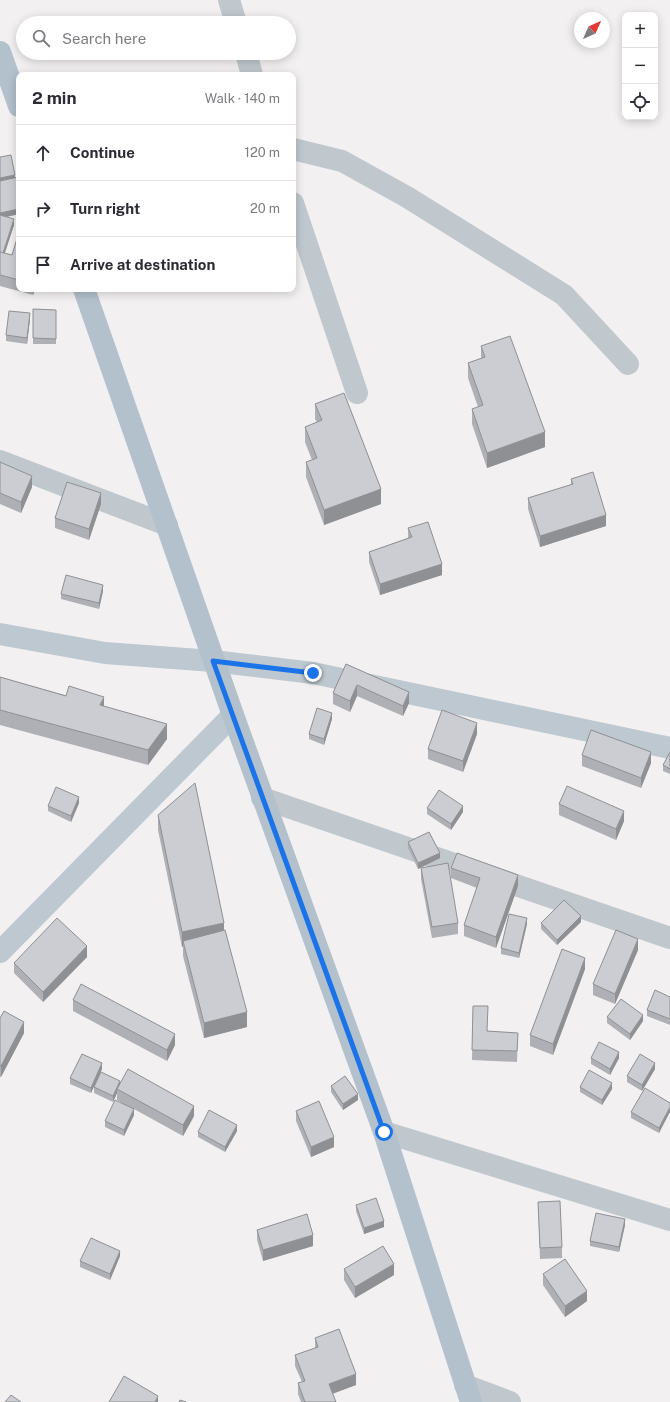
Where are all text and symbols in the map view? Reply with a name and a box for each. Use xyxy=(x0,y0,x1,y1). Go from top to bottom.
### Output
north arrow xyxy=(574,12,610,48)
map controls xyxy=(622,12,658,120)
button: + xyxy=(622,12,658,48)
search box xyxy=(16,16,296,60)
icon: search xyxy=(30,27,52,49)
text: Search here xyxy=(62,30,146,47)
button: − xyxy=(622,48,658,84)
button: locate xyxy=(622,84,658,120)
text: 2 min xyxy=(32,88,77,108)
text: Walk · 140 m xyxy=(205,91,280,106)
icon: ahead xyxy=(32,142,54,164)
text: Continue xyxy=(70,144,135,161)
text: 120 m xyxy=(245,145,280,160)
icon: right xyxy=(32,198,54,220)
text: Turn right xyxy=(70,200,140,217)
text: 20 m xyxy=(250,201,280,216)
icon: arrive xyxy=(32,254,54,276)
text: Arrive at destination xyxy=(70,256,215,273)
route end xyxy=(304,664,322,682)
route start xyxy=(375,1123,393,1141)

